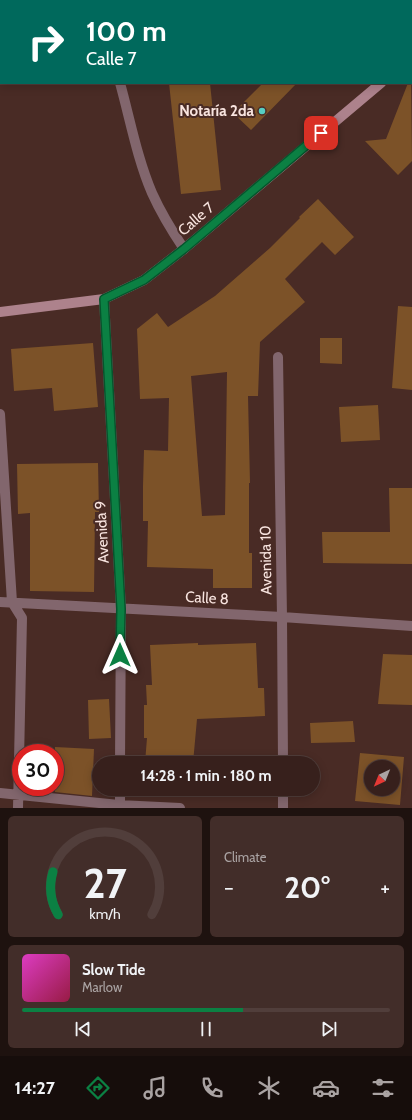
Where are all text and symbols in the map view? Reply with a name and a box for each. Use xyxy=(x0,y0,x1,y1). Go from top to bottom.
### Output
text: 100 m xyxy=(86,14,167,48)
icon: right xyxy=(20,16,72,68)
text: Calle 7 xyxy=(86,48,136,70)
place label: Notaría 2da xyxy=(179,102,255,120)
marker: Notaría 2da xyxy=(257,106,267,116)
pin xyxy=(304,116,338,150)
icon: arrive xyxy=(310,122,332,144)
street label: Calle 7 xyxy=(174,198,218,240)
street label: Avenida 9 xyxy=(91,500,113,564)
street label: Avenida 10 xyxy=(256,525,276,595)
street label: Calle 8 xyxy=(185,588,229,608)
position arrow xyxy=(99,634,141,676)
speed limit sign: 30 xyxy=(12,744,64,796)
north arrow xyxy=(364,760,400,796)
map controls xyxy=(364,760,400,796)
text: 14:28 · 1 min · 180 m xyxy=(140,767,272,785)
text: Climate xyxy=(224,849,266,865)
text: 27 xyxy=(83,857,127,907)
text: 20° xyxy=(284,869,330,906)
text: − xyxy=(224,874,234,901)
text: + xyxy=(380,874,390,901)
text: km/h xyxy=(89,904,121,922)
text: Slow Tide xyxy=(82,961,145,979)
text: Marlow xyxy=(82,979,122,995)
icon: previous xyxy=(72,1018,94,1040)
icon: pause xyxy=(195,1018,217,1040)
icon: next xyxy=(318,1018,340,1040)
icon: directions xyxy=(84,1074,112,1102)
icon: music xyxy=(141,1074,169,1102)
icon: phone xyxy=(198,1074,226,1102)
icon: climate xyxy=(255,1074,283,1102)
icon: car xyxy=(312,1074,340,1102)
icon: filters xyxy=(369,1074,397,1102)
text: 14:27 xyxy=(15,1077,55,1099)

